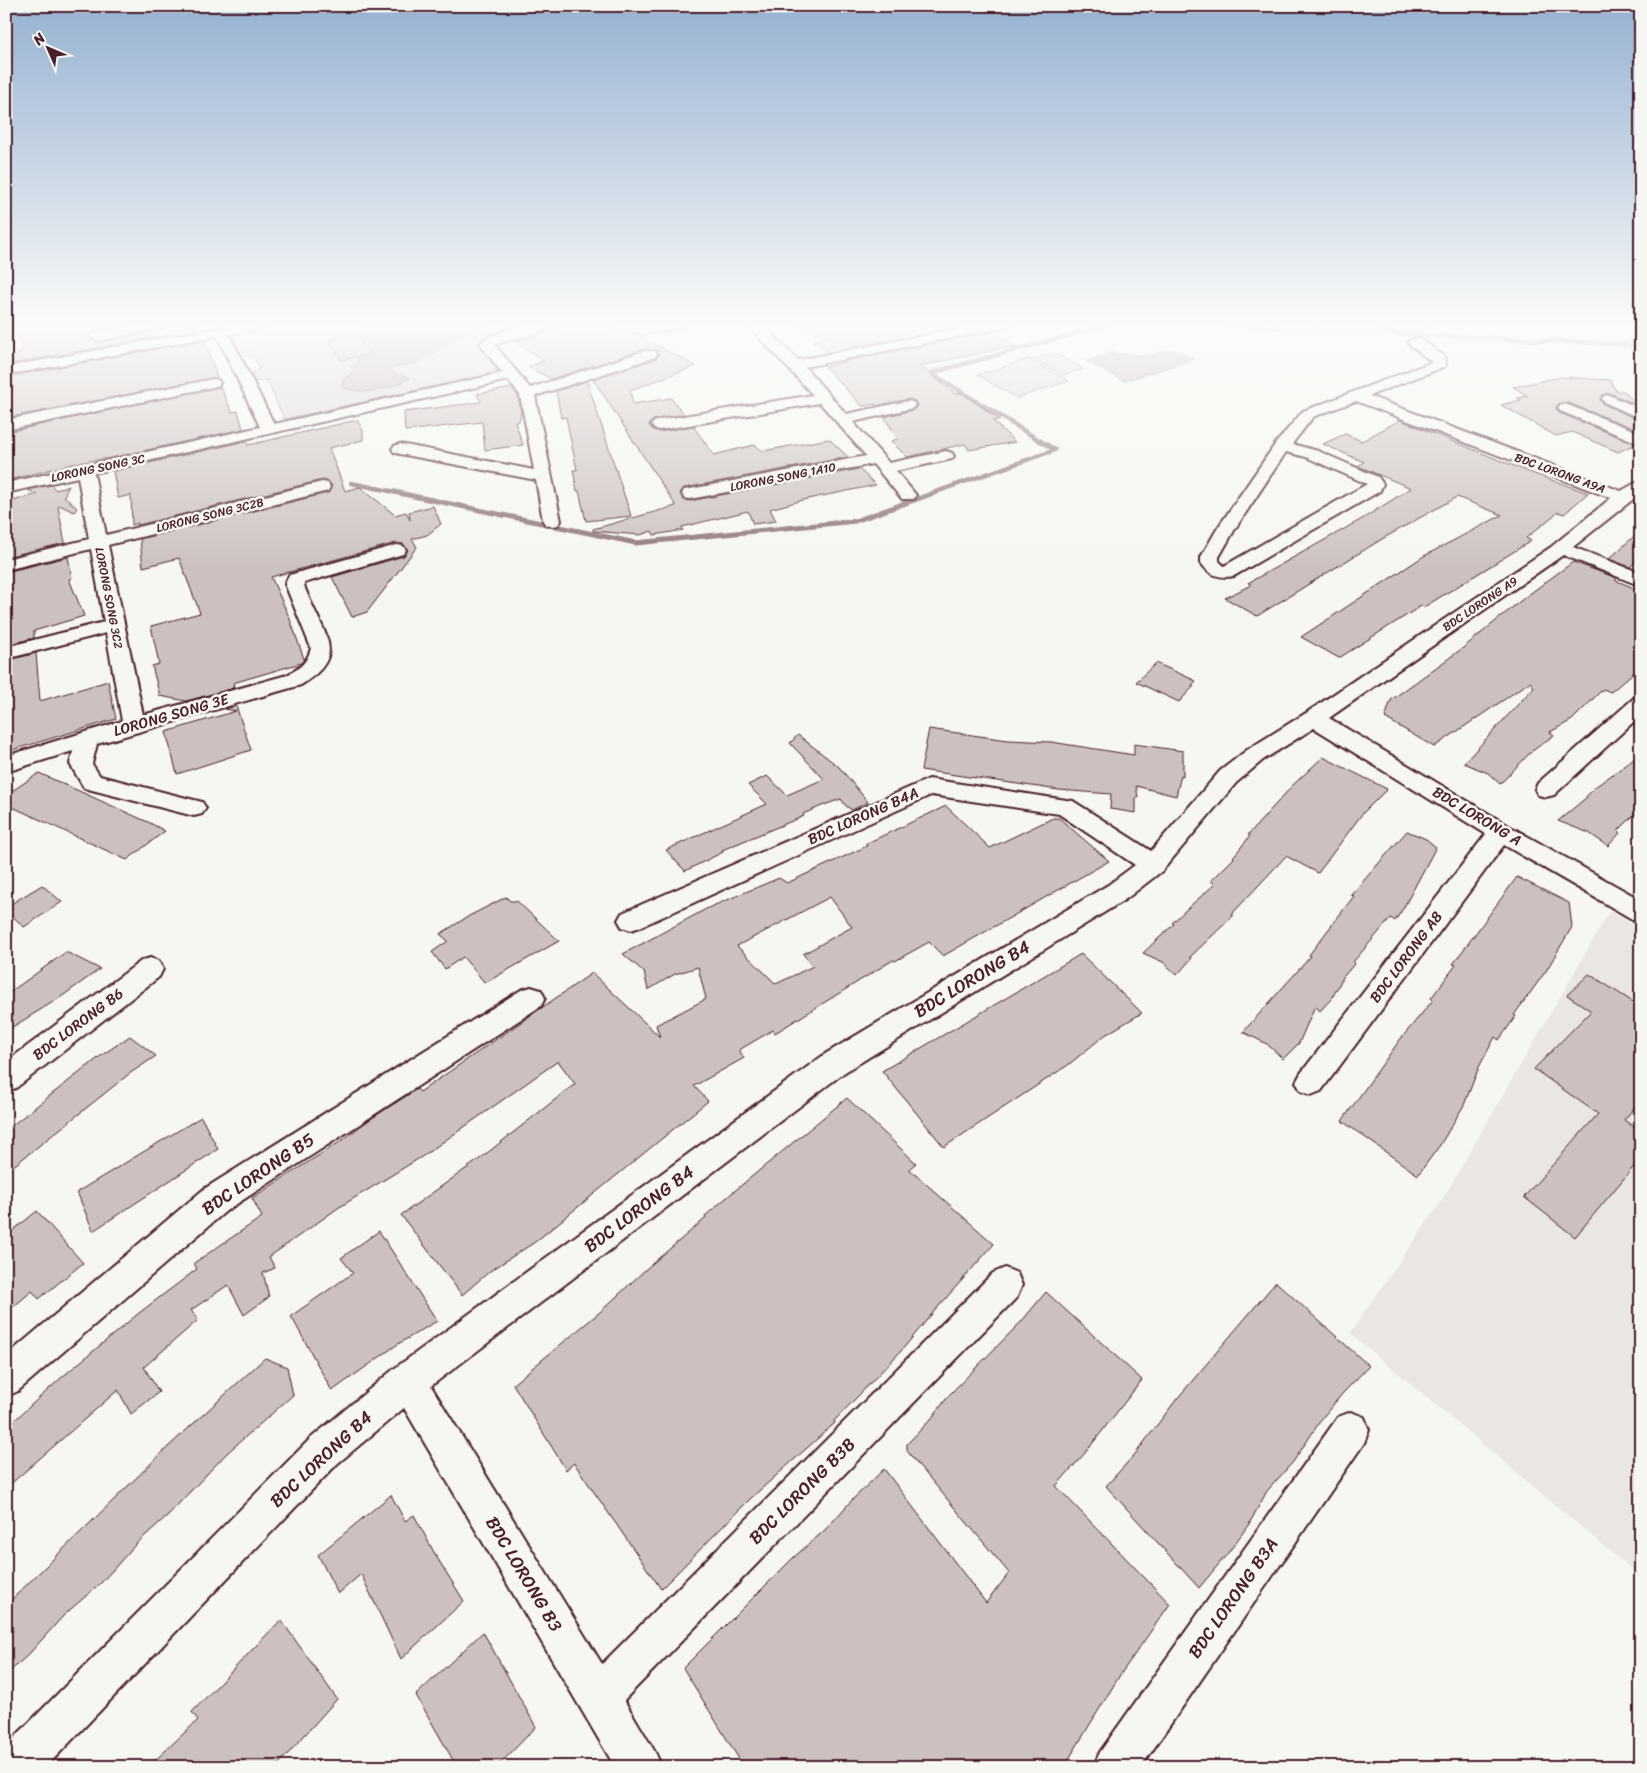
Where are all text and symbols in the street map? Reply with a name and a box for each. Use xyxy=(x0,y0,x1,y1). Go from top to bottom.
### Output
north arrow xyxy=(22,22,72,72)
text: N xyxy=(26,27,52,52)
street label: BDC LORONG A9A xyxy=(1511,446,1609,500)
street label: LORONG SONG 3C xyxy=(49,447,148,489)
street label: LORONG SONG 1A10 xyxy=(728,456,838,498)
street label: LORONG SONG 3C2B xyxy=(154,491,267,539)
street label: LORONG SONG 3C2 xyxy=(88,545,130,651)
street label: BDC LORONG A9 xyxy=(1438,570,1522,638)
street label: LORONG SONG 3E xyxy=(110,686,233,744)
street label: BDC LORONG A xyxy=(1427,779,1527,853)
street label: BDC LORONG B4A xyxy=(803,780,923,852)
street label: BDC LORONG A8 xyxy=(1363,906,1449,1008)
street label: BDC LORONG B4 xyxy=(907,931,1037,1027)
street label: BDC LORONG B6 xyxy=(27,981,129,1067)
street label: BDC LORONG B5 xyxy=(195,1124,321,1224)
street label: BDC LORONG B4 xyxy=(577,1157,701,1261)
street label: BDC LORONG B4 xyxy=(262,1402,380,1516)
street label: BDC LORONG B3B xyxy=(741,1430,863,1552)
street label: BDC LORONG B3 xyxy=(477,1510,571,1638)
street label: BDC LORONG B3A xyxy=(1179,1531,1287,1665)

